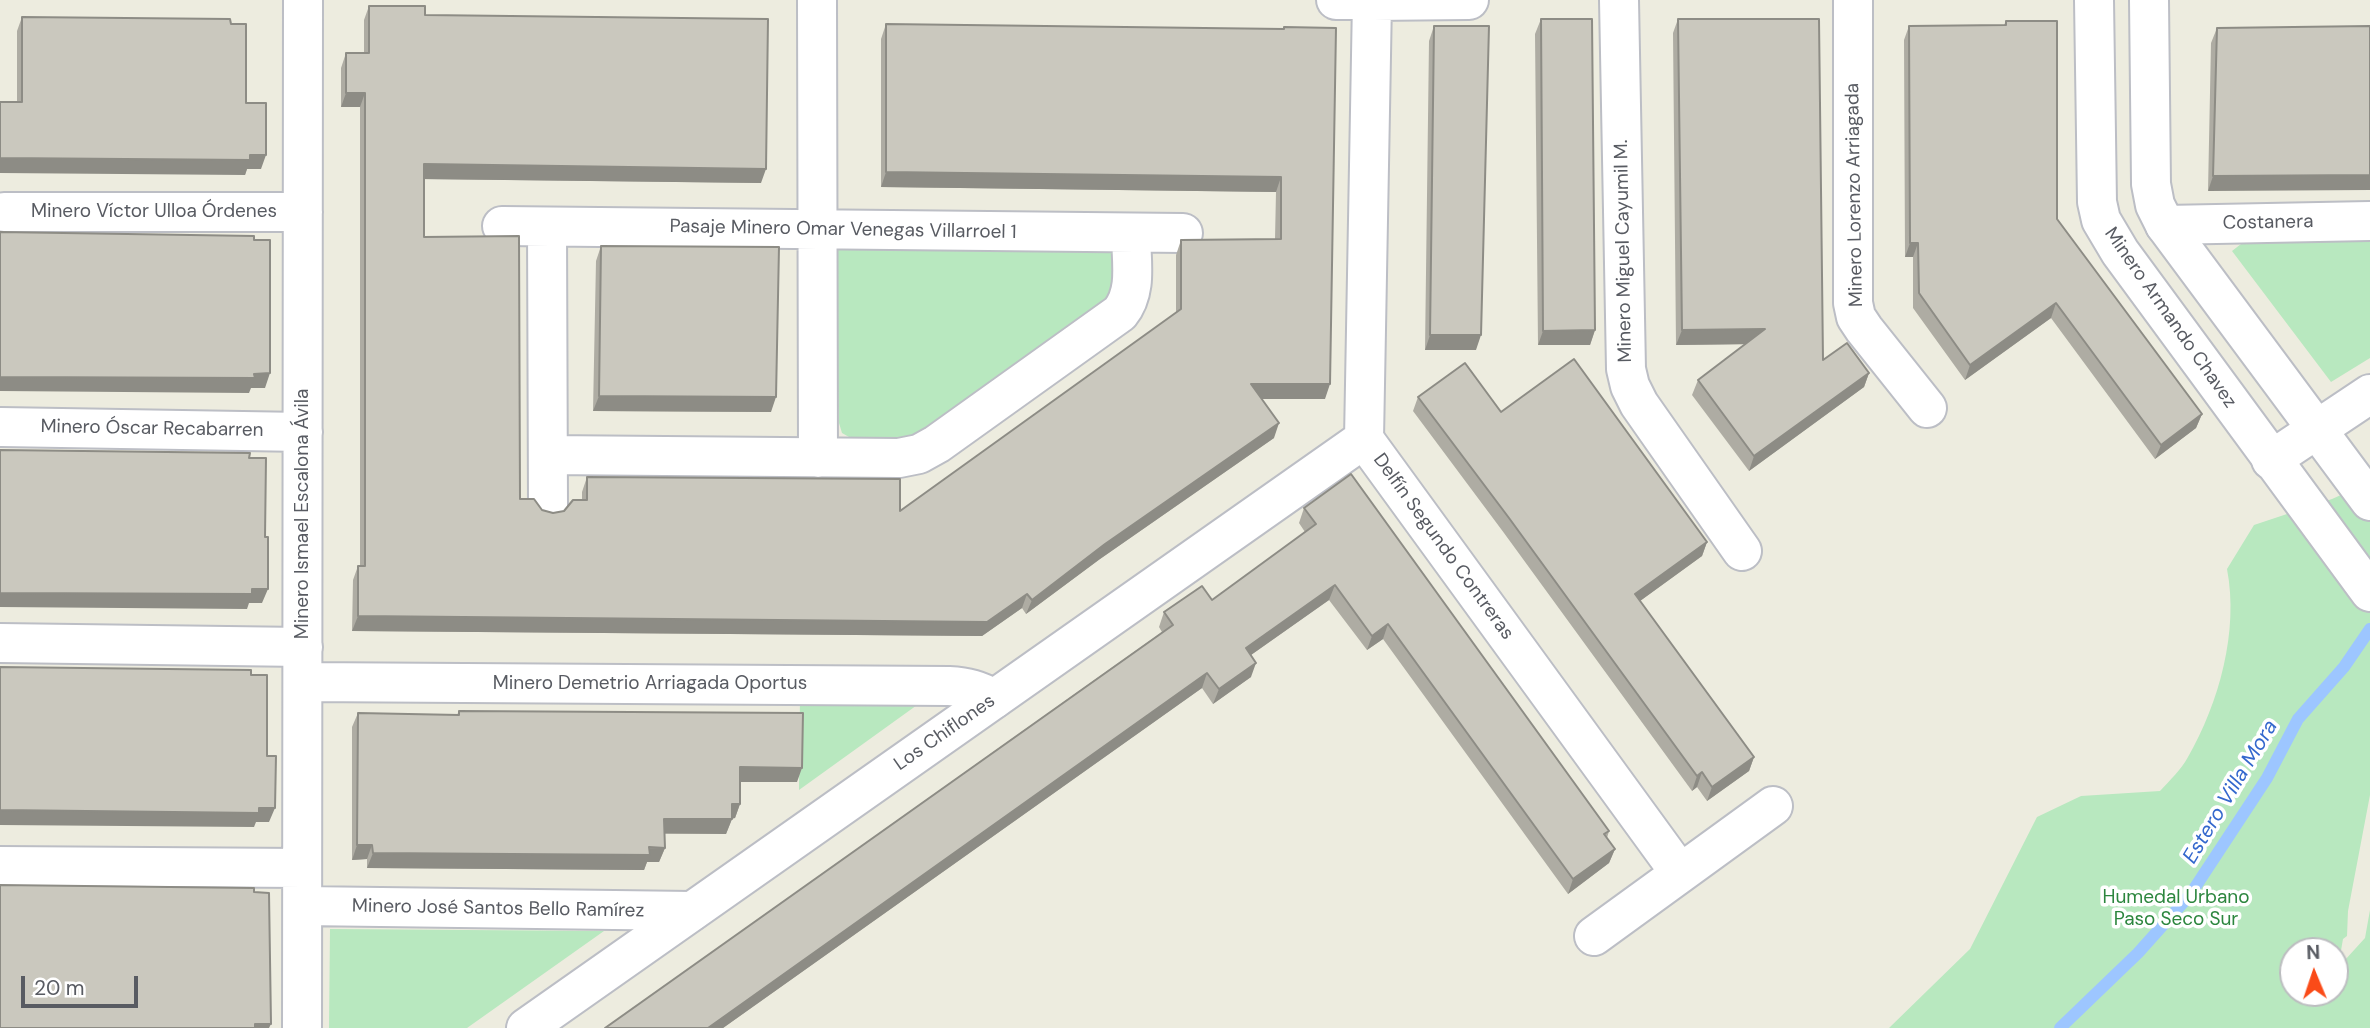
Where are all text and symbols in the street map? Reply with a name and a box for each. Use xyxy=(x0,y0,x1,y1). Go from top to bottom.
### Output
street label: Minero Lorenzo Arriagada xyxy=(1842,83,1868,307)
street label: Minero Miguel Cayumil M. xyxy=(1611,139,1637,363)
street label: Minero Víctor Ulloa Órdenes xyxy=(31,201,277,223)
street label: Costanera xyxy=(2222,211,2314,235)
street label: Pasaje Minero Omar Venegas Villarroel 1 xyxy=(669,216,1017,244)
street label: Minero Armando Chavez xyxy=(2099,223,2241,413)
street label: Minero Ismael Escalona Ávila xyxy=(292,389,314,639)
street label: Minero Óscar Recabarren xyxy=(40,416,264,442)
street label: Delfín Segundo Contreras xyxy=(1368,449,1518,645)
street label: Minero Demetrio Arriagada Oportus xyxy=(493,673,807,695)
street label: Los Chiflones xyxy=(890,690,1000,776)
water label: Estero Villa Mora xyxy=(2178,716,2284,868)
park label: Humedal Urbano Paso Seco Sur xyxy=(2103,887,2249,931)
street label: Minero José Santos Bello Ramírez xyxy=(352,895,644,923)
north arrow xyxy=(2279,937,2349,1007)
text: N xyxy=(2306,940,2321,965)
scale bar xyxy=(24,962,142,1006)
text: 20 m xyxy=(34,974,85,1002)

